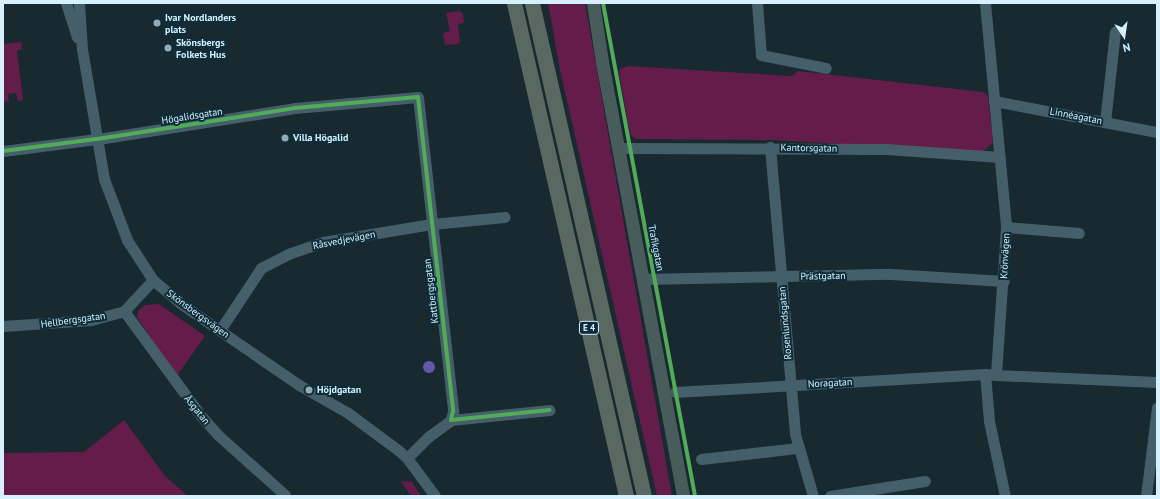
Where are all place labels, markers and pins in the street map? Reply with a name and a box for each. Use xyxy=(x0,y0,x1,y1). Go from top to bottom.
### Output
place label: Ivar Nordlanders plats xyxy=(165,11,236,34)
marker: Ivar Nordlanders plats xyxy=(152,18,162,28)
place label: Skönsbergs Folkets Hus xyxy=(176,36,226,60)
marker: Skönsbergs Folkets Hus xyxy=(163,43,173,53)
place label: Villa Högalid xyxy=(293,132,348,144)
marker: Villa Högalid xyxy=(280,133,290,143)
place label: Höjdgatan xyxy=(317,384,361,396)
marker: Höjdgatan xyxy=(304,385,314,395)

